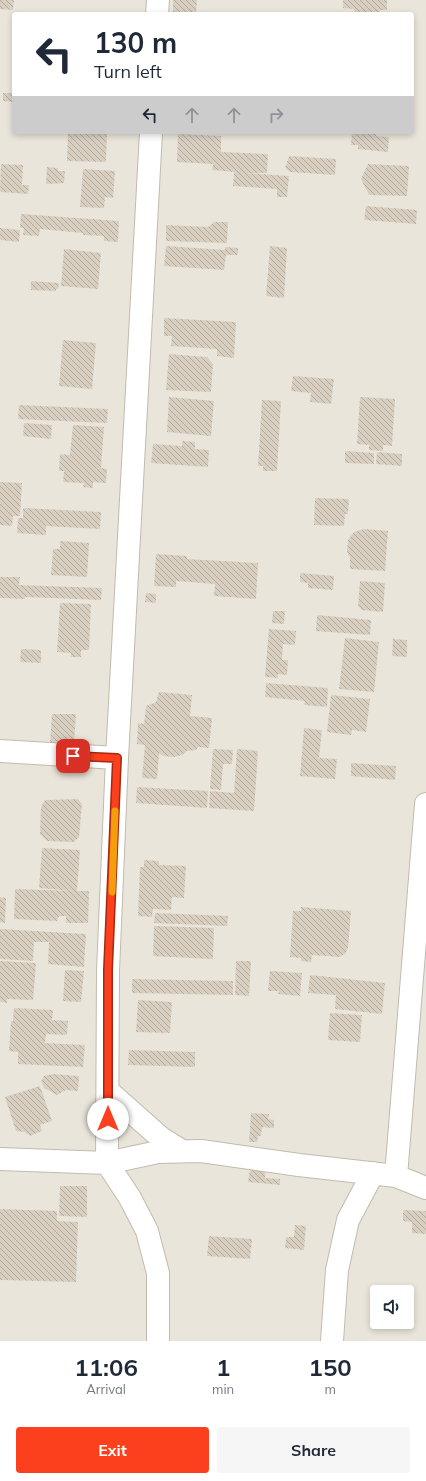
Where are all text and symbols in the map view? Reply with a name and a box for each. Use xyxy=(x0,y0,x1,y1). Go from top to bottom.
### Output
text: 130 m xyxy=(94,25,177,60)
icon: left xyxy=(28,28,80,80)
text: Turn left xyxy=(94,60,162,83)
icon: left xyxy=(139,104,161,126)
icon: ahead xyxy=(181,104,203,126)
icon: ahead xyxy=(223,104,245,126)
icon: right xyxy=(265,104,287,126)
pin xyxy=(56,739,90,773)
icon: arrive xyxy=(62,745,84,767)
position arrow xyxy=(87,1098,129,1140)
map controls xyxy=(370,1285,414,1329)
button: sound xyxy=(370,1285,414,1329)
text: 11:06 xyxy=(74,1352,138,1382)
text: 1 xyxy=(216,1352,230,1382)
text: 150 xyxy=(309,1352,352,1382)
text: Arrival xyxy=(86,1381,126,1397)
text: min xyxy=(212,1381,234,1397)
text: m xyxy=(324,1381,336,1397)
button: Exit xyxy=(16,1427,209,1473)
button: Share xyxy=(217,1427,410,1473)

